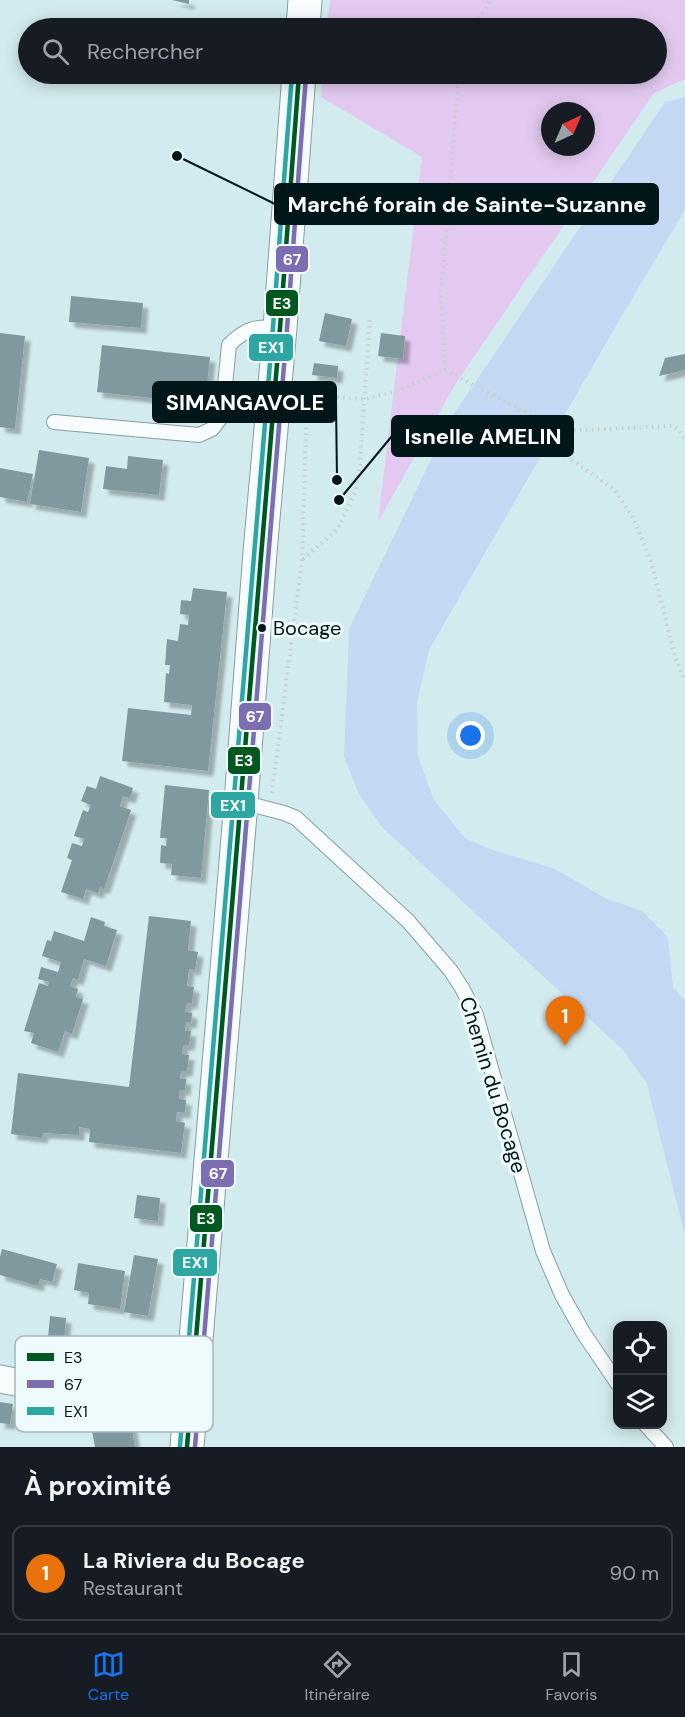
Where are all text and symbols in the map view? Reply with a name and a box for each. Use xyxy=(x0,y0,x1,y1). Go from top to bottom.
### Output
search box xyxy=(18,18,667,84)
icon: search xyxy=(39,35,72,68)
text: Rechercher xyxy=(87,37,203,66)
north arrow xyxy=(541,102,595,156)
callout: Marché forain de Sainte-Suzanne xyxy=(275,184,658,224)
text: Marché forain de Sainte-Suzanne xyxy=(287,190,647,219)
line badge: 67 xyxy=(275,245,309,273)
text: 67 xyxy=(283,249,302,270)
line badge: E3 xyxy=(265,289,299,317)
text: E3 xyxy=(273,293,291,314)
line badge: EX1 xyxy=(248,333,294,362)
text: EX1 xyxy=(258,337,284,358)
callout: SIMANGAVOLE xyxy=(153,382,336,422)
text: SIMANGAVOLE xyxy=(166,388,324,417)
callout: Isnelle AMELIN xyxy=(392,416,573,456)
text: Isnelle AMELIN xyxy=(405,422,561,451)
place label: Bocage xyxy=(273,615,341,641)
marker: Bocage xyxy=(256,622,268,634)
line badge: 67 xyxy=(238,702,272,731)
text: 67 xyxy=(246,706,265,727)
your location xyxy=(456,721,485,750)
line badge: E3 xyxy=(227,746,261,775)
text: E3 xyxy=(235,750,253,771)
line badge: EX1 xyxy=(210,791,256,819)
text: EX1 xyxy=(220,795,246,816)
street label: Chemin du Bocage xyxy=(453,993,533,1177)
pin: 1 xyxy=(546,996,584,1046)
line badge: 67 xyxy=(200,1159,235,1188)
text: 67 xyxy=(209,1163,228,1184)
line badge: E3 xyxy=(189,1204,223,1233)
text: E3 xyxy=(197,1208,215,1229)
line badge: EX1 xyxy=(172,1248,218,1277)
text: EX1 xyxy=(182,1252,208,1273)
map controls xyxy=(613,1321,667,1429)
button: locate xyxy=(613,1321,667,1375)
legend xyxy=(15,1336,213,1432)
text: E3 xyxy=(64,1347,83,1368)
text: 67 xyxy=(64,1374,82,1395)
button: layers xyxy=(613,1375,667,1429)
text: EX1 xyxy=(64,1401,88,1422)
text: À proximité xyxy=(24,1469,171,1503)
text: La Riviera du Bocage xyxy=(83,1546,305,1575)
text: 1 xyxy=(42,1560,49,1586)
text: 90 m xyxy=(610,1560,659,1586)
text: Restaurant xyxy=(83,1575,183,1601)
tab: Carte xyxy=(88,1648,129,1705)
tab: Itinéraire xyxy=(305,1648,370,1705)
tab: Favoris xyxy=(545,1648,597,1705)

